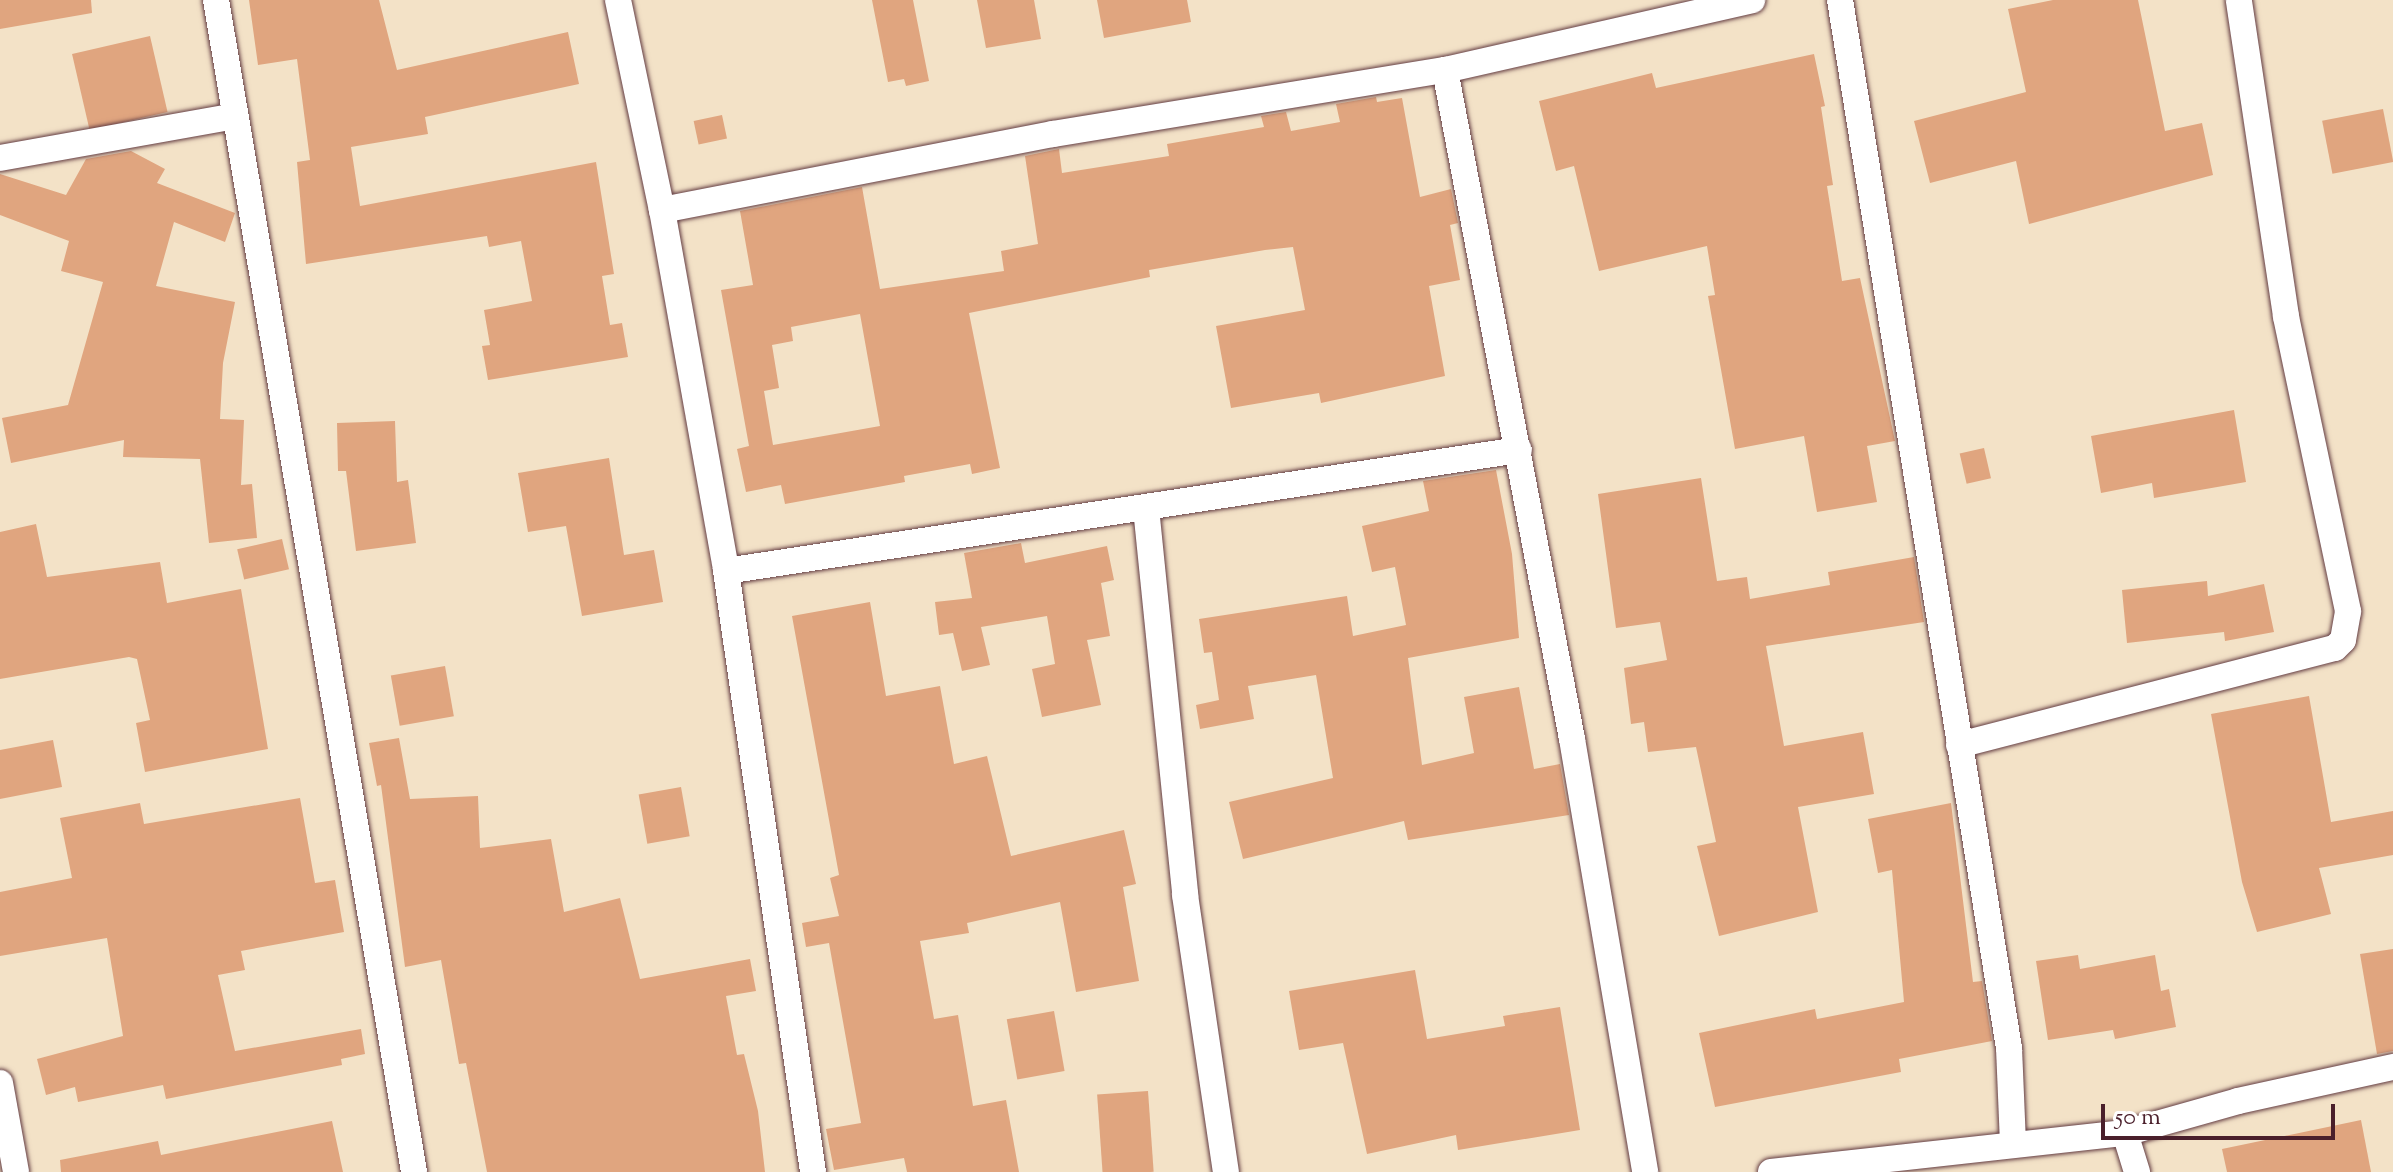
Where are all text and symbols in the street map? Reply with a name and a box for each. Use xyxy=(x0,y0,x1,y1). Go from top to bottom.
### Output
scale bar xyxy=(2105,1088,2339,1138)
text: 50 m xyxy=(2115,1101,2161,1135)

